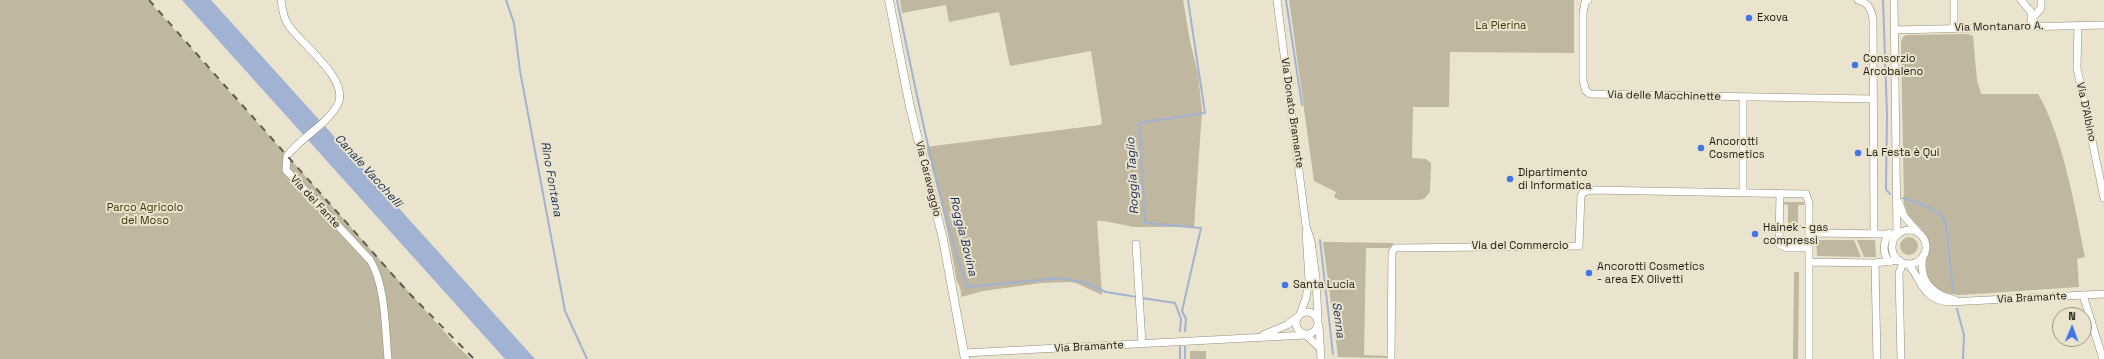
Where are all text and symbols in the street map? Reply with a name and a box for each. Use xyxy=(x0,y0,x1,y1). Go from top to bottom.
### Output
place label: Exova xyxy=(1757,11,1788,25)
marker: Exova xyxy=(1744,13,1754,23)
park label: La Pierina xyxy=(1476,19,1526,33)
street label: Via Montanaro A. xyxy=(1954,20,2044,34)
place label: Consorzio Arcobaleno xyxy=(1863,52,1923,78)
street label: Via Donato Bramante xyxy=(1278,57,1306,169)
marker: Consorzio Arcobaleno xyxy=(1850,60,1860,70)
street label: Via D'Albino xyxy=(2073,81,2099,143)
street label: Via delle Macchinette xyxy=(1607,88,1721,104)
water label: Canale Vacchelli xyxy=(331,131,405,211)
place label: Ancorotti Cosmetics xyxy=(1709,135,1765,161)
water label: Roggia Taglio xyxy=(1124,137,1142,215)
water label: Rino Fontana xyxy=(537,140,565,218)
street label: Via Caravaggio xyxy=(912,140,944,218)
marker: Ancorotti Cosmetics xyxy=(1696,143,1706,153)
place label: La Festa è Qui xyxy=(1866,146,1940,160)
marker: La Festa è Qui xyxy=(1853,148,1863,158)
place label: Dipartimento di Informatica xyxy=(1518,166,1592,192)
street label: Via del Fante xyxy=(287,173,343,231)
marker: Dipartimento di Informatica xyxy=(1505,174,1515,184)
water label: Roggia Bovina xyxy=(946,194,980,278)
park label: Parco Agricolo del Moso xyxy=(107,201,183,227)
place label: Hainek - gas compressi xyxy=(1763,221,1828,247)
marker: Hainek - gas compressi xyxy=(1750,229,1760,239)
street label: Via del Commercio xyxy=(1471,239,1569,253)
place label: Ancorotti Cosmetics - area EX Olivetti xyxy=(1597,260,1704,286)
marker: Ancorotti Cosmetics - area EX Olivetti xyxy=(1584,268,1594,278)
place label: Santa Lucia xyxy=(1293,278,1355,292)
marker: Santa Lucia xyxy=(1280,280,1290,290)
street label: Via Bramante xyxy=(1997,290,2067,306)
water label: Senna xyxy=(1329,301,1347,339)
north arrow xyxy=(2052,307,2092,347)
text: N xyxy=(2068,309,2076,323)
street label: Via Bramante xyxy=(1054,339,1124,355)

